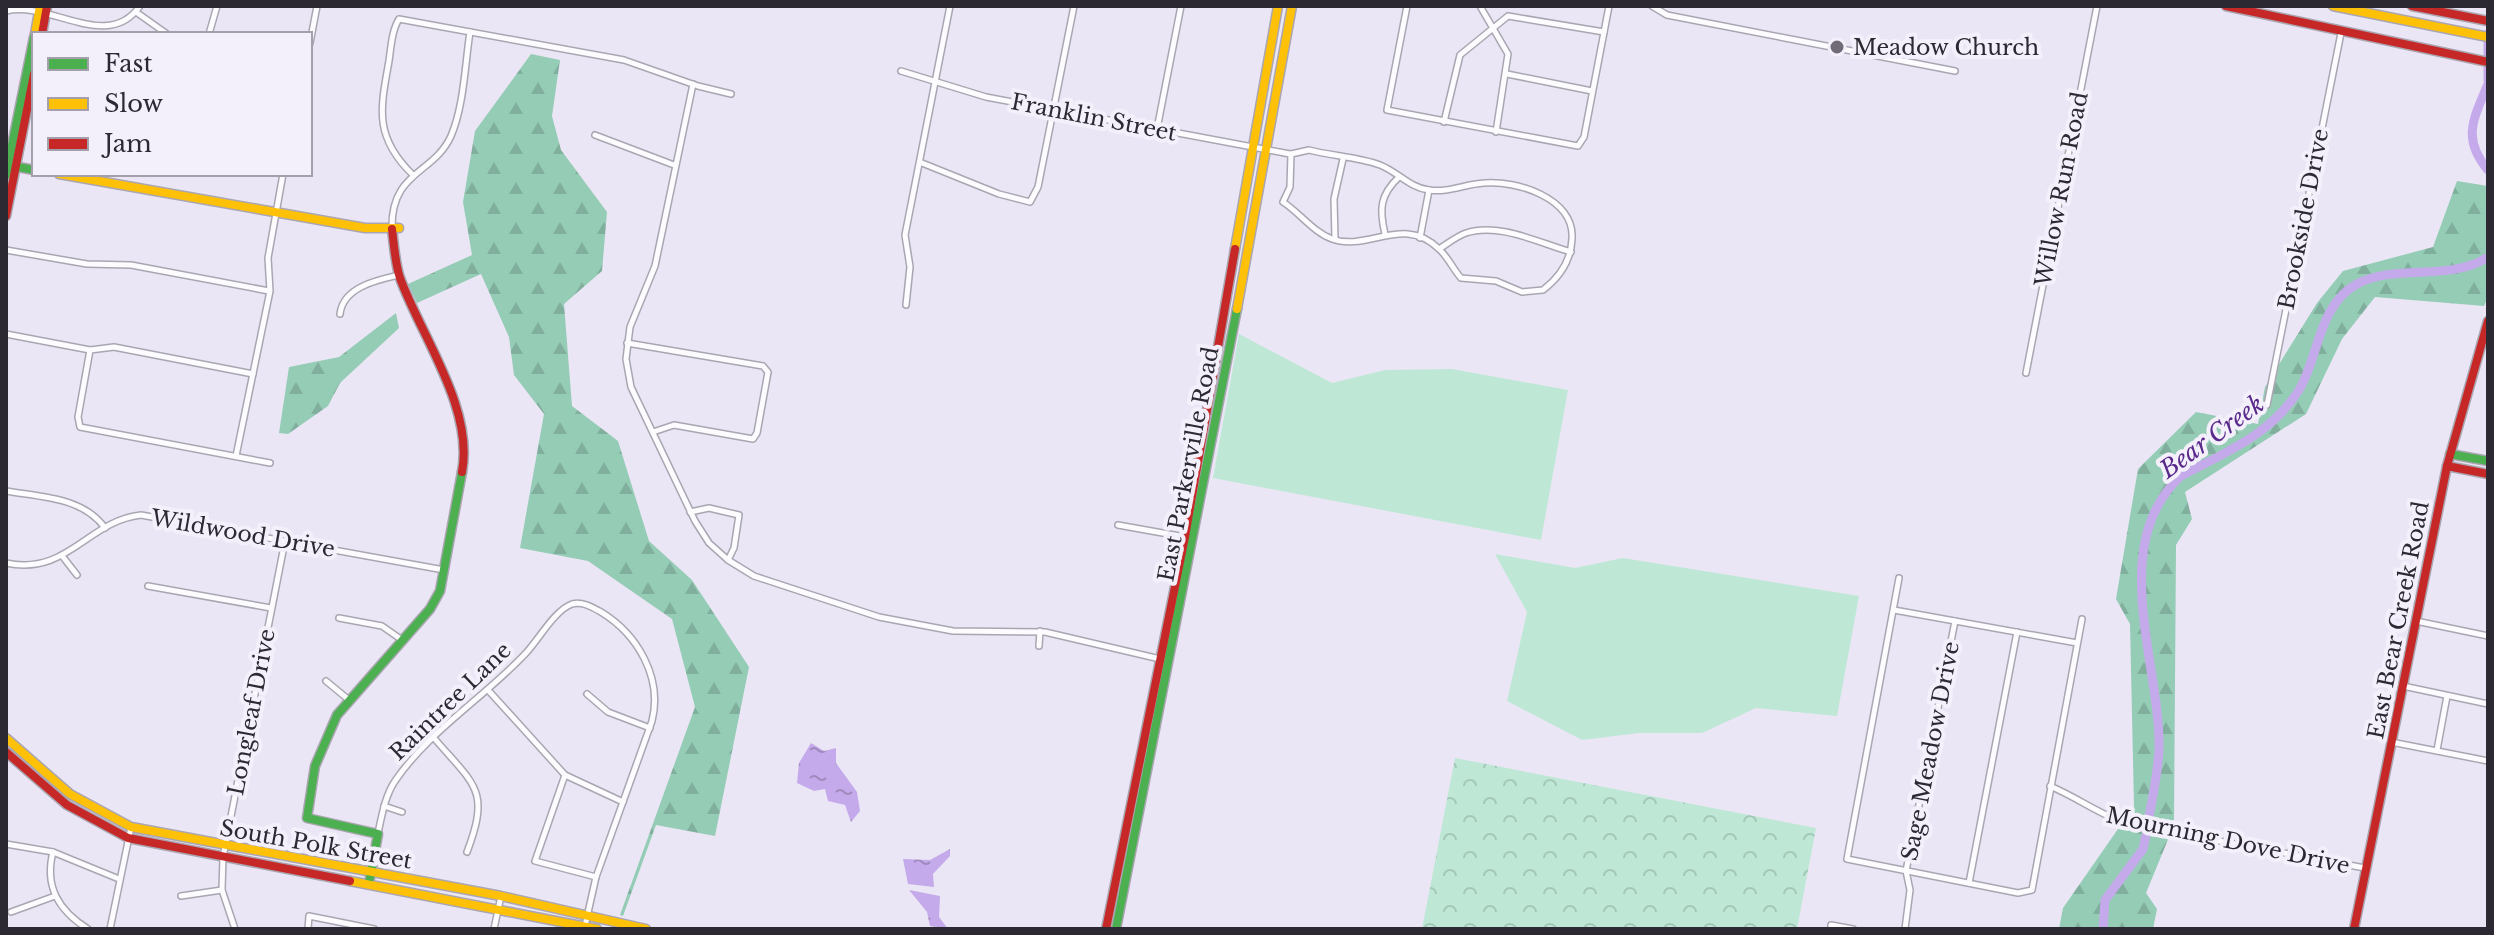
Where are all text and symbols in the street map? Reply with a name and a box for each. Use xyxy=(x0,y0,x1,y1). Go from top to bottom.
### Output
legend xyxy=(32,32,312,176)
place label: Meadow Church xyxy=(1853,34,2039,61)
marker: Meadow Church xyxy=(1828,38,1846,56)
text: Fast xyxy=(104,49,152,78)
street label: Franklin Street xyxy=(1009,88,1180,147)
text: Slow xyxy=(104,89,163,118)
street label: Willow Run Road xyxy=(2029,89,2094,290)
street label: Brookside Drive xyxy=(2273,126,2334,312)
text: Jam xyxy=(101,129,152,158)
street label: East Parkerville Road xyxy=(1152,344,1225,584)
water label: Bear Creek xyxy=(2153,389,2269,485)
street label: East Bear Creek Road xyxy=(2362,499,2435,741)
street label: Wildwood Drive xyxy=(148,504,337,563)
street label: Longleaf Drive xyxy=(222,627,281,798)
street label: Raintree Lane xyxy=(384,637,517,766)
street label: Sage Meadow Drive xyxy=(1896,639,1965,863)
street label: Mourning Dove Drive xyxy=(2104,801,2352,879)
street label: South Polk Street xyxy=(218,814,415,875)

